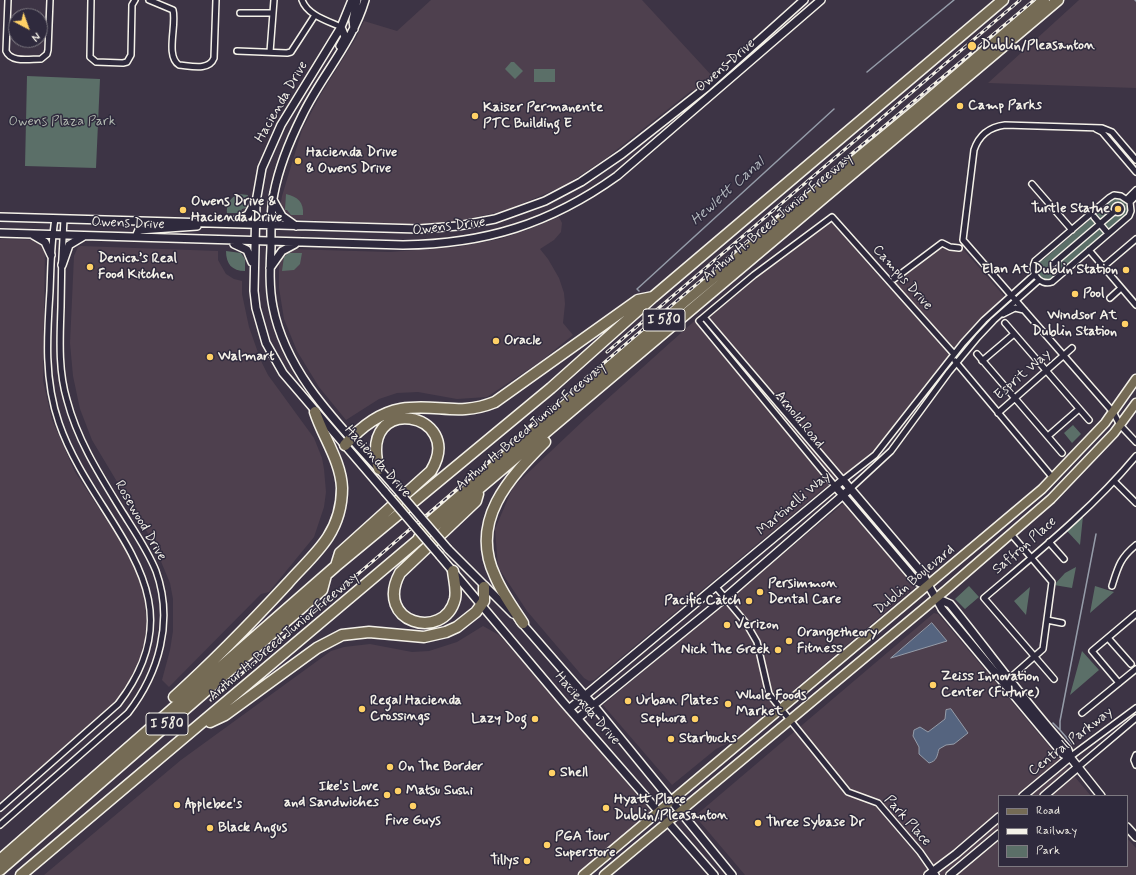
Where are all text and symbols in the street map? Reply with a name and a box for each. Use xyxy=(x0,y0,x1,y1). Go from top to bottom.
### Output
north arrow xyxy=(8,8,48,48)
text: N xyxy=(28,29,43,44)
street label: Owens Drive xyxy=(693,36,759,96)
place label: Dublin/Pleasanton xyxy=(981,38,1095,54)
marker: Dublin/Pleasanton xyxy=(966,40,978,52)
street label: Hacienda Drive xyxy=(252,58,312,146)
place label: Camp Parks xyxy=(968,98,1042,114)
place label: Kaiser Permanente PTC Building E xyxy=(483,100,603,132)
marker: Camp Parks xyxy=(955,101,965,111)
marker: Kaiser Permanente PTC Building E xyxy=(470,111,480,121)
park label: Owens Plaza Park xyxy=(8,114,116,130)
place label: Hacienda Drive & Owens Drive xyxy=(306,145,397,178)
street label: Arthur H. Breed Junior Freeway xyxy=(700,150,856,286)
water label: Hewlett Canal xyxy=(687,154,769,230)
marker: Hacienda Drive & Owens Drive xyxy=(293,156,303,166)
place label: Owens Drive & Hacienda Drive xyxy=(191,194,282,226)
place label: Turtle Statue xyxy=(1031,201,1110,217)
marker: Turtle Statue xyxy=(1113,204,1123,214)
marker: Owens Drive & Hacienda Drive xyxy=(178,205,188,215)
street label: Owens Drive xyxy=(91,214,165,234)
street label: Owens Drive xyxy=(412,214,486,240)
street label: Campus Drive xyxy=(868,242,936,314)
place label: Denica’s Real Food Kitchen xyxy=(98,251,177,284)
marker: Denica’s Real Food Kitchen xyxy=(85,262,95,272)
place label: Elan At Dublin Station xyxy=(982,262,1118,278)
marker: Elan At Dublin Station xyxy=(1121,265,1131,275)
place label: Pool xyxy=(1083,286,1104,302)
marker: Pool xyxy=(1070,289,1080,299)
place label: Windsor At Dublin Station xyxy=(1032,308,1117,340)
road number: I 580 xyxy=(643,309,685,331)
marker: Windsor At Dublin Station xyxy=(1120,319,1130,329)
place label: Oracle xyxy=(504,333,542,349)
marker: Oracle xyxy=(491,336,501,346)
street label: Esprit Way xyxy=(991,346,1055,404)
place label: Walmart xyxy=(218,349,274,365)
marker: Walmart xyxy=(205,352,215,362)
street label: Arthur H. Breed Junior Freeway xyxy=(453,359,609,495)
street label: Arnold Road xyxy=(771,388,827,452)
street label: Hacienda Drive xyxy=(340,422,414,502)
street label: Martinelli Way xyxy=(754,468,834,540)
street label: Rosewood Drive xyxy=(110,478,170,564)
street label: Saffron Place xyxy=(990,514,1060,578)
street label: Dublin Boulevard xyxy=(872,542,958,618)
street label: Arthur H. Breed Junior Freeway xyxy=(206,569,362,705)
place label: Persimmon Dental Care xyxy=(768,576,841,608)
marker: Persimmon Dental Care xyxy=(755,587,765,597)
place label: Pacific Catch xyxy=(664,593,741,609)
marker: Pacific Catch xyxy=(744,596,754,606)
place label: Verizon xyxy=(735,617,779,633)
marker: Verizon xyxy=(722,620,732,630)
place label: Orangetheory Fitness xyxy=(797,625,877,658)
marker: Orangetheory Fitness xyxy=(784,636,794,646)
place label: Nick The Greek xyxy=(681,642,770,658)
marker: Nick The Greek xyxy=(773,645,783,655)
street label: Hacienda Drive xyxy=(551,669,623,749)
place label: Zeiss Innovation Center (Future) xyxy=(941,669,1039,702)
marker: Zeiss Innovation Center (Future) xyxy=(928,680,938,690)
place label: Whole Foods Market xyxy=(736,688,806,720)
place label: Regal Hacienda Crossings xyxy=(370,693,462,726)
place label: Urban Plates xyxy=(636,693,718,709)
marker: Urban Plates xyxy=(623,696,633,706)
marker: Whole Foods Market xyxy=(723,699,733,709)
marker: Regal Hacienda Crossings xyxy=(357,704,367,714)
street label: Central Parkway xyxy=(1026,704,1116,780)
place label: Lazy Dog xyxy=(471,711,527,727)
place label: Sephora xyxy=(641,711,687,727)
road number: I 580 xyxy=(146,713,188,735)
marker: Lazy Dog xyxy=(530,714,540,724)
marker: Sephora xyxy=(690,714,700,724)
place label: Starbucks xyxy=(679,731,737,747)
marker: Starbucks xyxy=(666,734,676,744)
place label: On The Border xyxy=(398,759,483,775)
marker: On The Border xyxy=(385,762,395,772)
place label: Shell xyxy=(560,765,588,781)
marker: Shell xyxy=(547,768,557,778)
place label: Ike's Love and Sandwiches xyxy=(284,779,379,812)
place label: Matsu Sushi xyxy=(406,783,473,799)
marker: Matsu Sushi xyxy=(393,786,403,796)
marker: Ike's Love and Sandwiches xyxy=(382,790,392,800)
place label: Hyatt Place Dublin/Pleasanton xyxy=(614,792,728,824)
street label: Park Place xyxy=(880,792,934,850)
legend xyxy=(998,795,1128,867)
place label: Applebee's xyxy=(185,797,242,813)
marker: Applebee's xyxy=(172,800,182,810)
marker: Five Guys xyxy=(408,801,418,811)
marker: Hyatt Place Dublin/Pleasanton xyxy=(601,803,611,813)
text: Road xyxy=(1036,803,1060,819)
place label: Five Guys xyxy=(385,813,441,829)
place label: Three Sybase Dr xyxy=(766,815,864,831)
marker: Three Sybase Dr xyxy=(753,818,763,828)
place label: Black Angus xyxy=(218,820,287,836)
marker: Black Angus xyxy=(205,823,215,833)
text: Railway xyxy=(1036,823,1077,839)
place label: PGA Tour Superstore xyxy=(555,829,616,862)
marker: PGA Tour Superstore xyxy=(542,840,552,850)
text: Park xyxy=(1036,843,1060,859)
place label: Tillys xyxy=(490,853,519,869)
marker: Tillys xyxy=(522,856,532,866)

